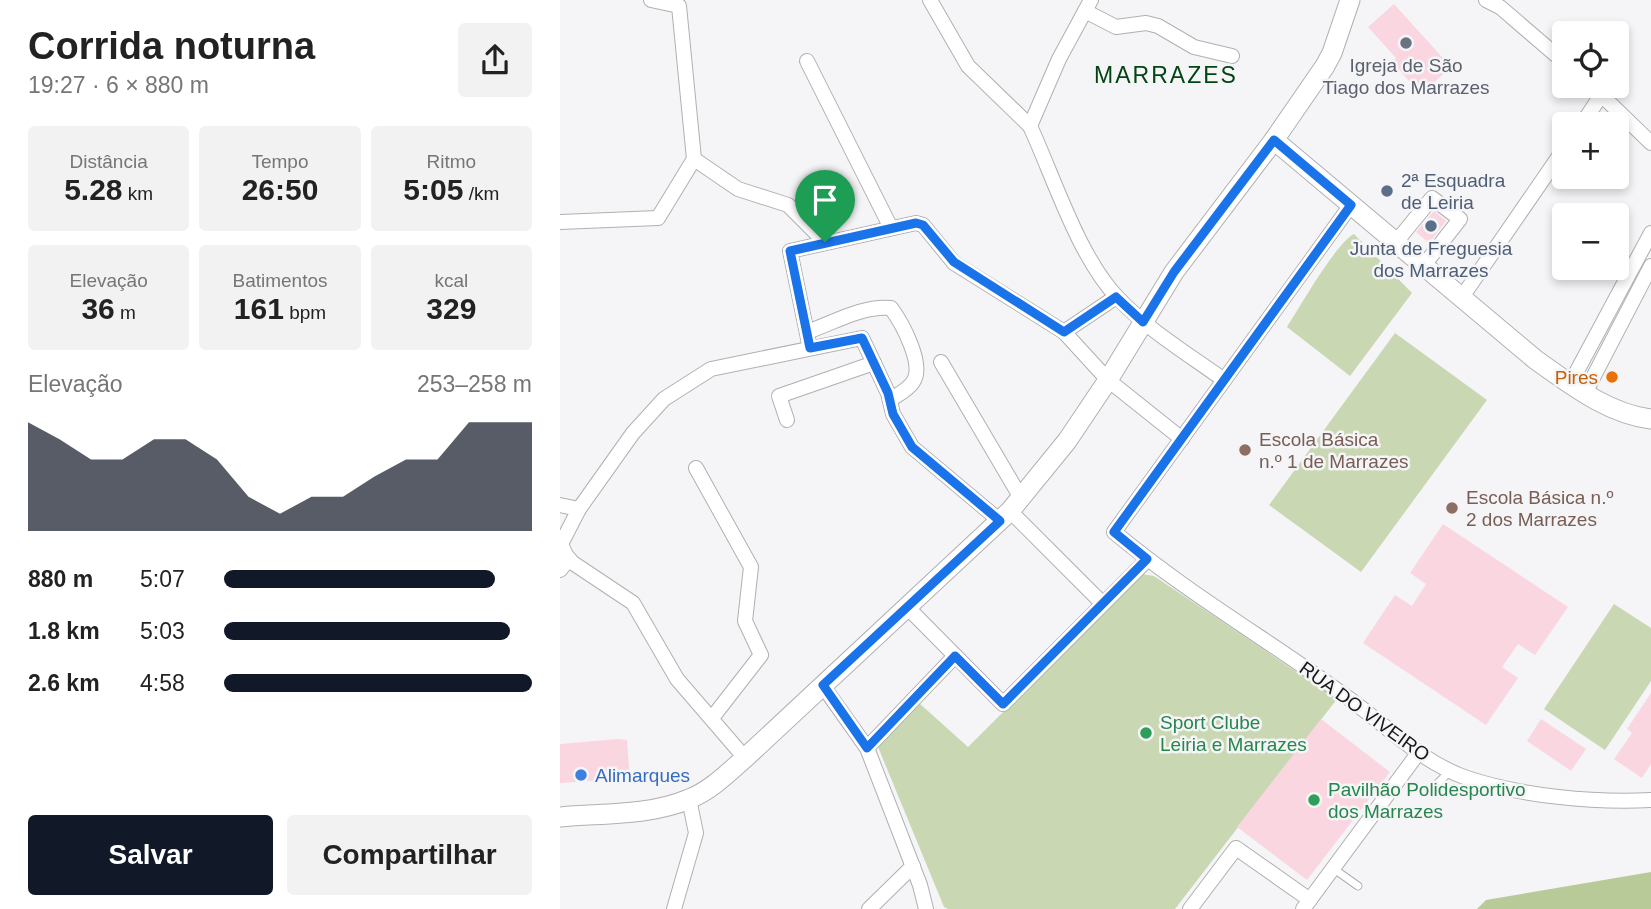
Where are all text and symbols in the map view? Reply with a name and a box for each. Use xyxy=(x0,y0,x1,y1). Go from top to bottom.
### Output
map controls xyxy=(1552,21,1629,280)
button: locate xyxy=(1552,21,1629,98)
button: share xyxy=(458,23,532,97)
text: Corrida noturna xyxy=(28,25,315,67)
marker: Igreja de São Tiago dos Marrazes xyxy=(1398,35,1414,51)
place label: Igreja de São Tiago dos Marrazes xyxy=(1322,55,1490,98)
district label: MARRAZES xyxy=(1094,62,1238,88)
text: 19:27 · 6 × 880 m xyxy=(28,72,209,98)
button: + xyxy=(1552,112,1629,189)
text: Distância xyxy=(70,151,148,172)
text: Tempo xyxy=(251,151,309,172)
text: Ritmo xyxy=(427,151,476,172)
pin xyxy=(795,170,855,242)
place label: 2ª Esquadra de Leiria xyxy=(1401,170,1506,213)
text: 5.28 xyxy=(64,173,123,206)
text: 26:50 xyxy=(242,173,318,206)
text: 5:05 xyxy=(403,173,463,206)
icon: arrive xyxy=(806,181,844,219)
text: km xyxy=(123,183,153,204)
text: /km xyxy=(463,183,499,204)
marker: 2ª Esquadra de Leiria xyxy=(1379,183,1395,199)
button: − xyxy=(1552,203,1629,280)
marker: Junta de Freguesia dos Marrazes xyxy=(1423,218,1439,234)
place label: Junta de Freguesia dos Marrazes xyxy=(1350,238,1513,281)
text: Elevação xyxy=(70,270,148,291)
text: Batimentos xyxy=(232,270,328,291)
text: kcal xyxy=(434,270,468,291)
text: 36 xyxy=(81,292,115,325)
text: 161 xyxy=(234,292,284,325)
text: 329 xyxy=(426,292,476,325)
text: m xyxy=(115,302,136,323)
text: bpm xyxy=(284,302,326,323)
place label: Pires xyxy=(1555,367,1598,388)
marker: Pires xyxy=(1604,369,1620,385)
text: Elevação xyxy=(28,371,123,397)
text: 253–258 m xyxy=(417,371,532,397)
place label: Escola Básica n.º 1 de Marrazes xyxy=(1259,429,1409,472)
marker: Escola Básica n.º 1 de Marrazes xyxy=(1237,442,1253,458)
place label: Escola Básica n.º 2 dos Marrazes xyxy=(1466,487,1613,530)
marker: Escola Básica n.º 2 dos Marrazes xyxy=(1444,500,1460,516)
text: 880 m xyxy=(28,566,93,592)
text: 5:07 xyxy=(140,566,185,592)
text: 1.8 km xyxy=(28,618,100,644)
text: 5:03 xyxy=(140,618,185,644)
street label: RUA DO VIVEIRO xyxy=(1296,657,1434,766)
text: 2.6 km xyxy=(28,670,100,696)
text: 4:58 xyxy=(140,670,185,696)
place label: Sport Clube Leiria e Marrazes xyxy=(1160,712,1307,755)
marker: Sport Clube Leiria e Marrazes xyxy=(1138,725,1154,741)
place label: Alimarques xyxy=(595,765,690,786)
marker: Alimarques xyxy=(573,767,589,783)
place label: Pavilhão Polidesportivo dos Marrazes xyxy=(1328,779,1526,822)
marker: Pavilhão Polidesportivo dos Marrazes xyxy=(1306,792,1322,808)
button: Salvar xyxy=(28,815,273,895)
button: Compartilhar xyxy=(287,815,532,895)

